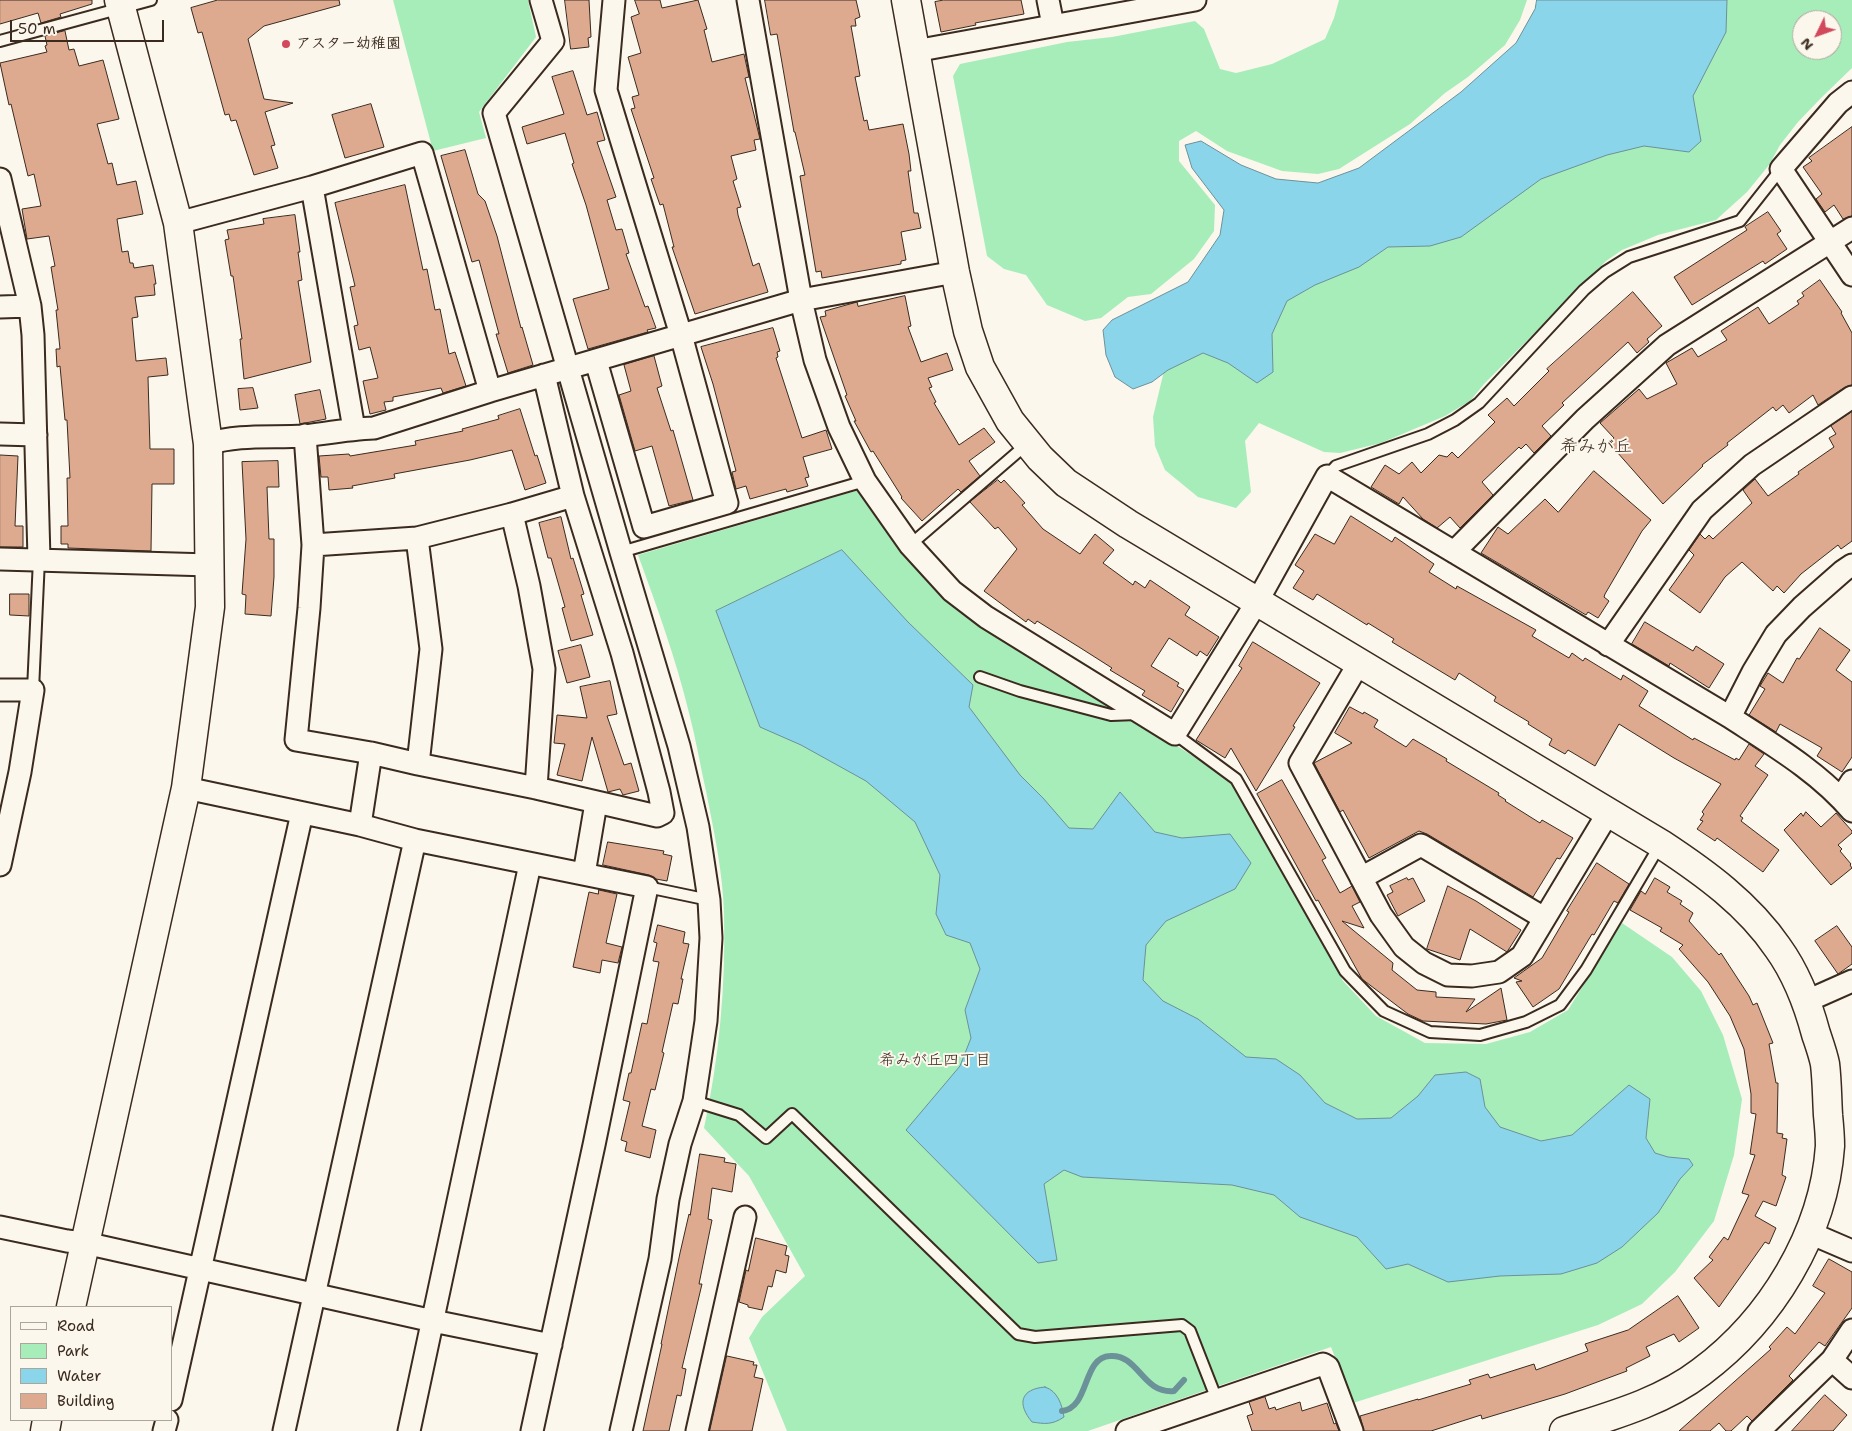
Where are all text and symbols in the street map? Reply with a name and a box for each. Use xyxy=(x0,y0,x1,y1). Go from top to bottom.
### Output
scale bar xyxy=(12,10,166,42)
north arrow xyxy=(1792,10,1842,60)
text: 50 m xyxy=(18,19,56,39)
text: N xyxy=(1796,34,1817,55)
place label: アスター幼稚園 xyxy=(296,35,401,53)
marker: アスター幼稚園 xyxy=(280,38,292,50)
district label: 希みが丘 xyxy=(1560,436,1632,458)
district label: 希みが丘四丁目 xyxy=(879,1051,991,1071)
legend xyxy=(10,1306,172,1421)
text: Road xyxy=(57,1316,95,1336)
text: Park xyxy=(57,1341,89,1361)
text: Water xyxy=(57,1366,101,1386)
text: Building xyxy=(57,1391,114,1411)

